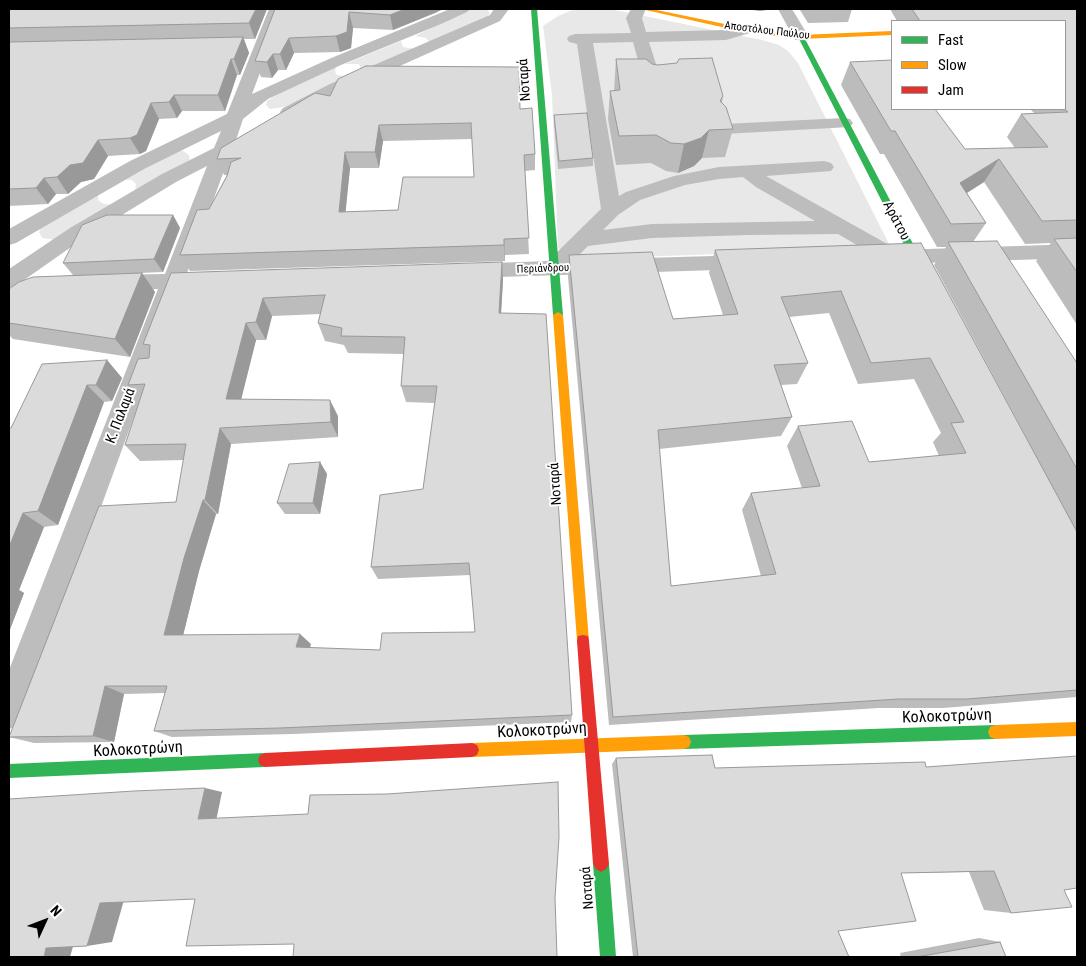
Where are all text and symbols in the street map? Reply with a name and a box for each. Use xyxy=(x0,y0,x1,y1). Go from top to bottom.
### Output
street label: Αποστόλου Παύλου xyxy=(724,19,810,43)
legend xyxy=(891,20,1066,110)
text: Fast xyxy=(938,31,963,49)
text: Slow xyxy=(938,56,967,74)
street label: Νοταρά xyxy=(515,58,535,102)
text: Jam xyxy=(938,81,964,99)
street label: Αράτου xyxy=(879,198,913,244)
street label: Περιάνδρου xyxy=(516,261,570,277)
street label: Κ. Παλαμά xyxy=(103,386,139,446)
street label: Νοταρά xyxy=(546,462,566,506)
street label: Κολοκοτρώνη xyxy=(902,706,992,728)
street label: Κολοκοτρώνη xyxy=(497,719,587,743)
street label: Κολοκοτρώνη xyxy=(93,738,183,762)
street label: Νοταρά xyxy=(578,866,598,910)
north arrow xyxy=(20,896,70,946)
text: N xyxy=(47,902,65,919)

